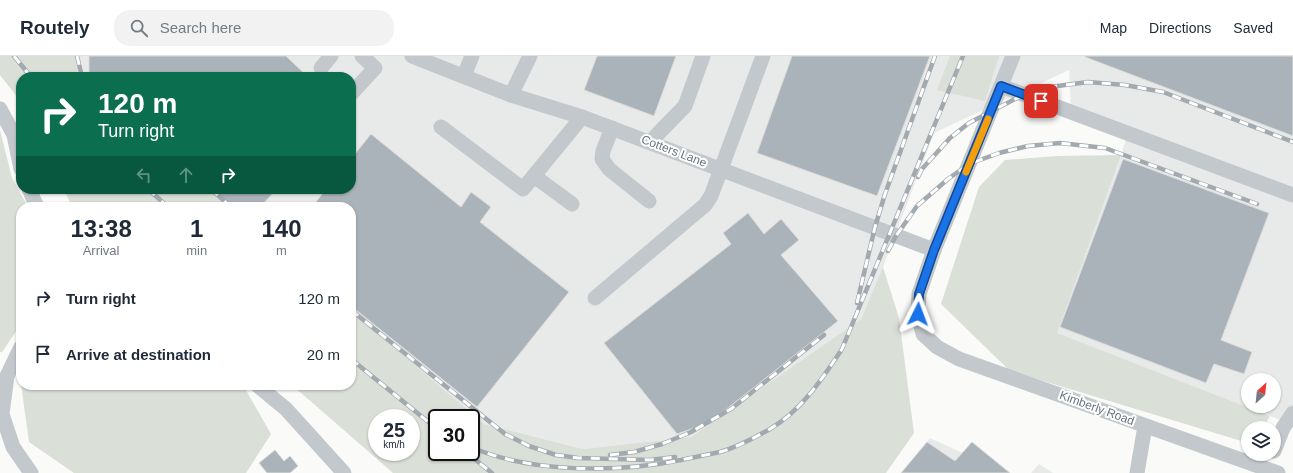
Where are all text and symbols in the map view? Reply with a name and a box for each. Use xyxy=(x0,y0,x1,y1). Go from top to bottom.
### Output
search box xyxy=(114,10,394,46)
text: Routely xyxy=(20,17,90,38)
icon: search xyxy=(128,17,150,39)
text: Search here xyxy=(160,19,241,36)
text: Map xyxy=(1100,20,1127,36)
text: Directions xyxy=(1149,20,1211,36)
text: Saved xyxy=(1233,20,1273,36)
pin xyxy=(1024,84,1058,118)
icon: right xyxy=(32,88,84,140)
text: 120 m xyxy=(98,88,177,119)
icon: arrive xyxy=(1030,90,1052,112)
text: Turn right xyxy=(98,121,174,141)
street label: Cotters Lane xyxy=(639,132,709,170)
icon: left xyxy=(133,164,155,186)
icon: ahead xyxy=(175,164,197,186)
icon: right xyxy=(217,164,239,186)
text: 13:38 xyxy=(70,215,132,242)
text: 1 xyxy=(190,215,203,242)
text: 140 xyxy=(262,215,302,242)
text: Arrival xyxy=(83,243,120,258)
text: min xyxy=(186,243,207,258)
text: m xyxy=(276,243,287,258)
icon: right xyxy=(32,287,54,309)
text: Turn right xyxy=(66,290,136,307)
text: 120 m xyxy=(298,290,340,307)
position arrow xyxy=(897,293,939,335)
icon: arrive xyxy=(32,343,54,365)
text: Arrive at destination xyxy=(66,346,211,363)
text: 20 m xyxy=(307,346,340,363)
north arrow xyxy=(1241,373,1281,413)
map controls xyxy=(1241,373,1281,461)
street label: Kimberly Road xyxy=(1058,388,1136,428)
speed limit sign: 30 xyxy=(428,409,480,461)
text: 25 xyxy=(383,419,405,441)
button: layers xyxy=(1241,421,1281,461)
text: km/h xyxy=(383,439,405,450)

